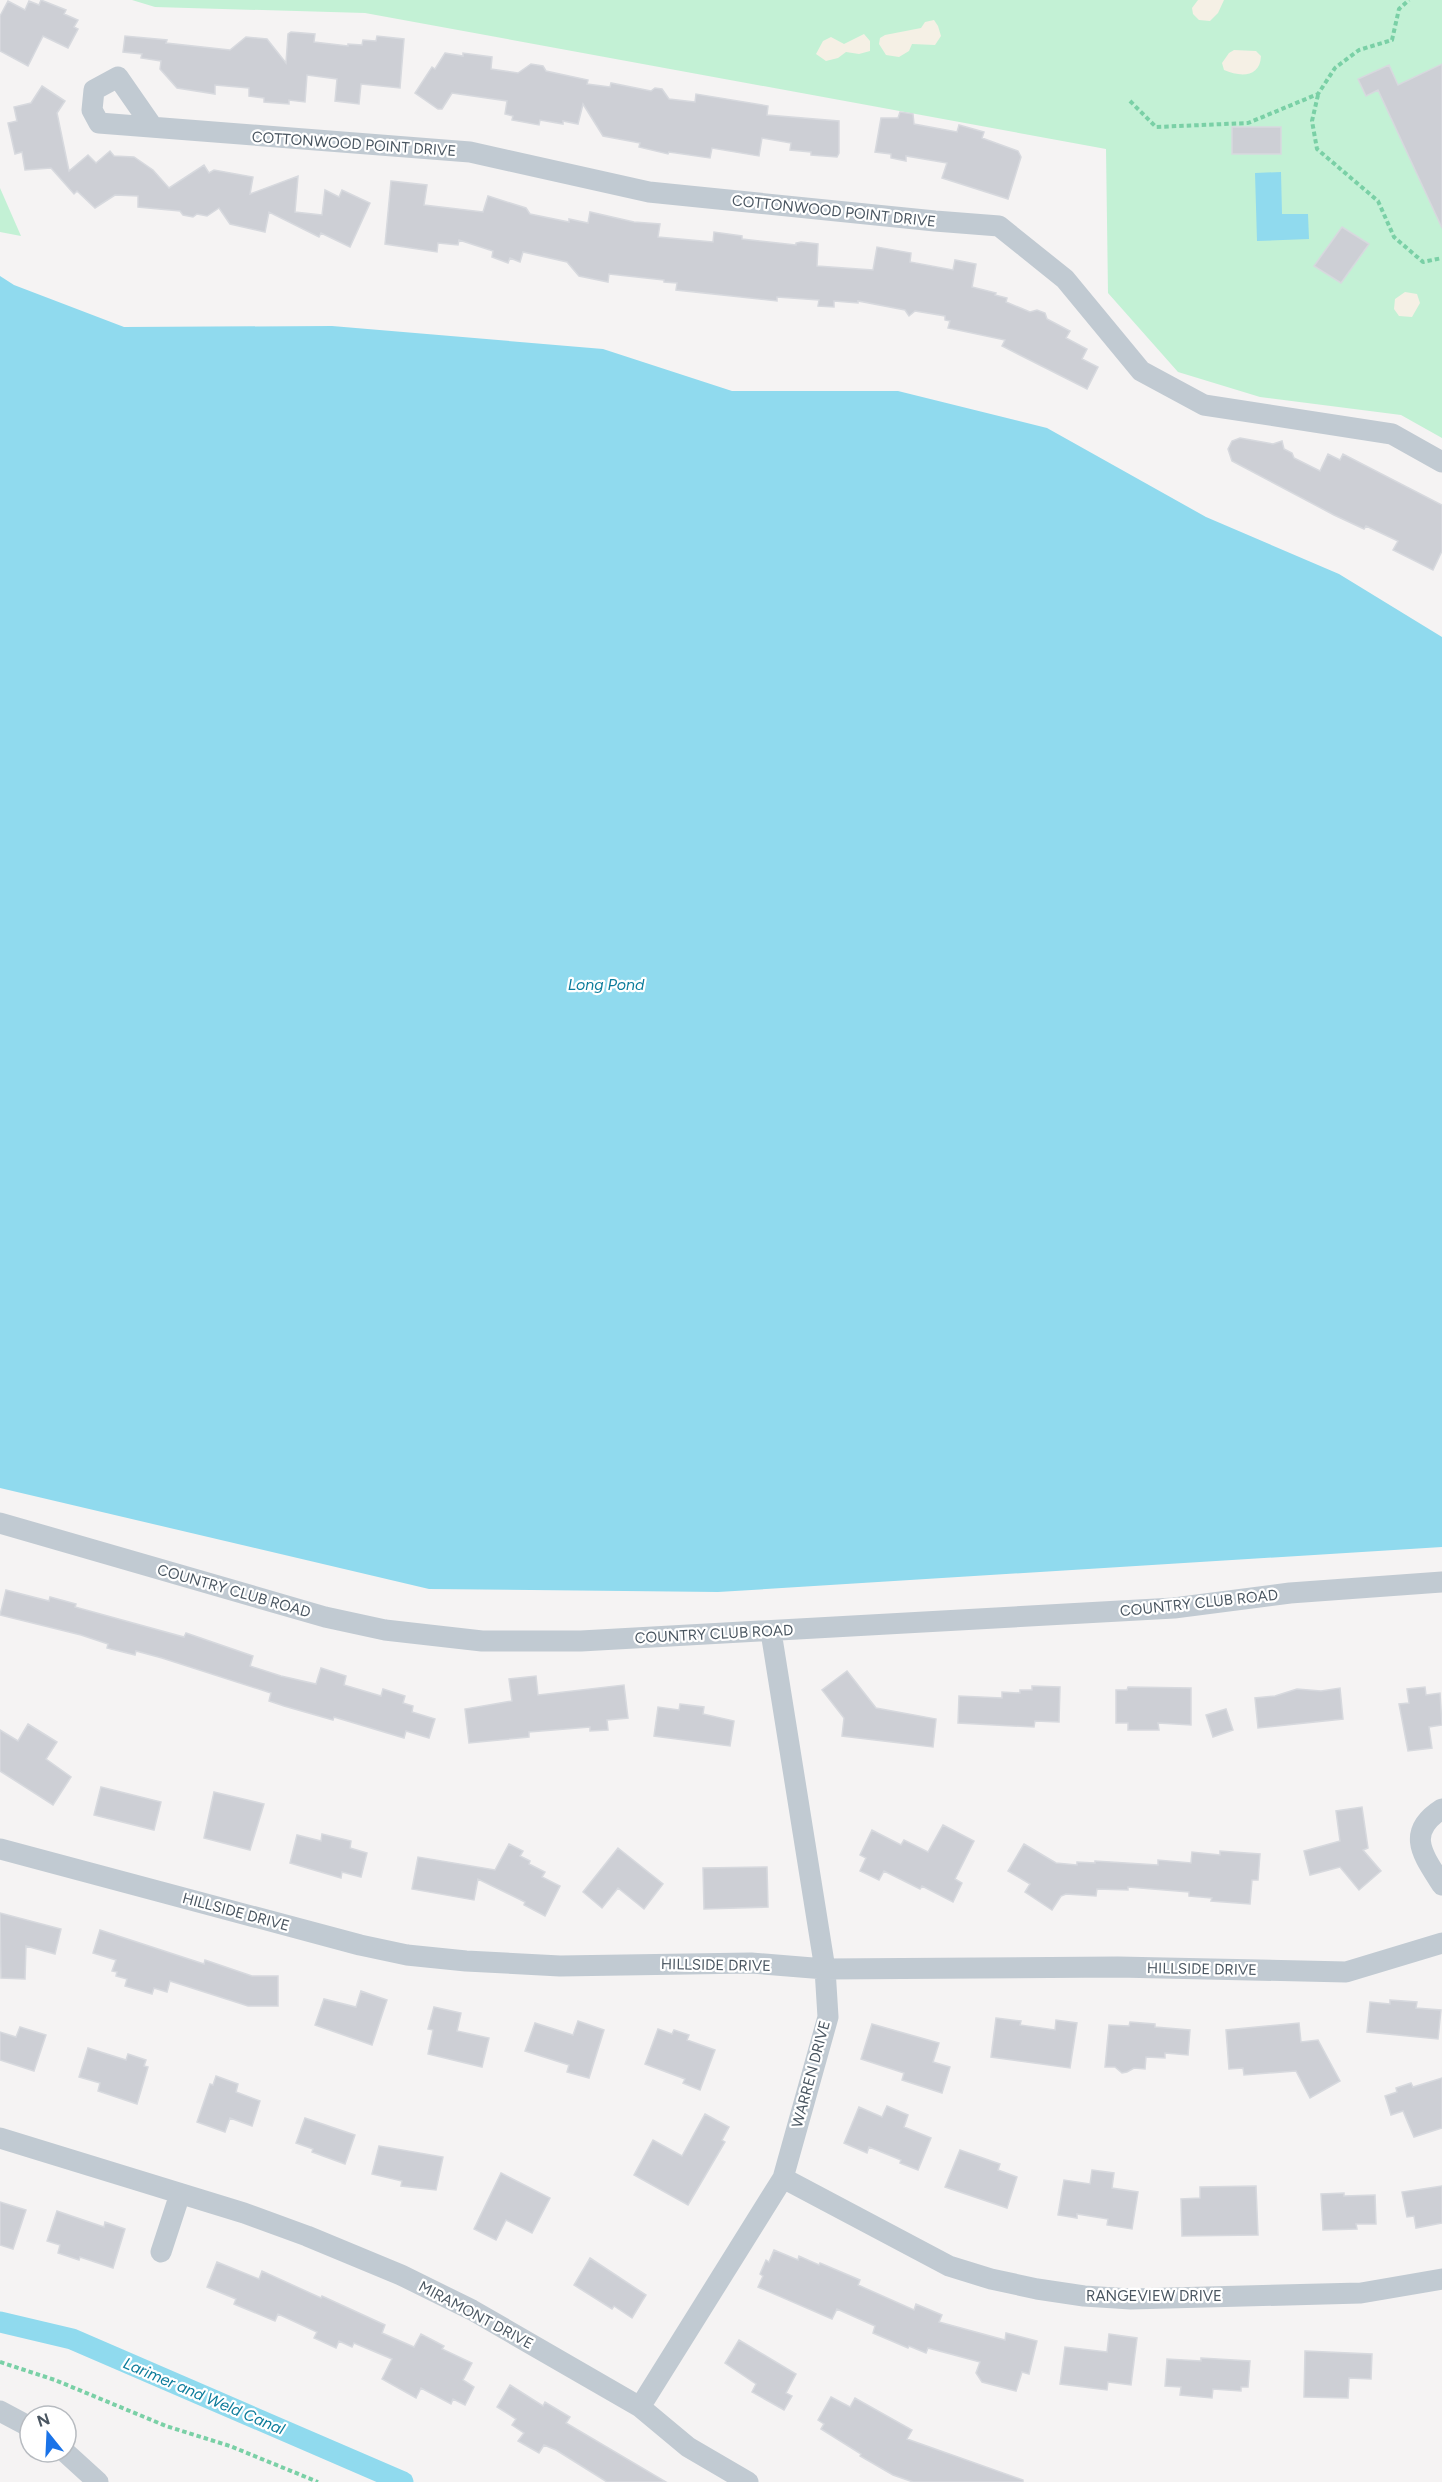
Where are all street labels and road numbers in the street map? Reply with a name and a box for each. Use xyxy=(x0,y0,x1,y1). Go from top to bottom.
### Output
street label: COTTONWOOD POINT DRIVE xyxy=(251,128,457,160)
street label: COTTONWOOD POINT DRIVE xyxy=(731,191,937,231)
street label: COUNTRY CLUB ROAD xyxy=(155,1560,313,1622)
street label: COUNTRY CLUB ROAD xyxy=(1119,1586,1279,1620)
street label: COUNTRY CLUB ROAD xyxy=(634,1621,794,1647)
street label: HILLSIDE DRIVE xyxy=(180,1889,292,1935)
street label: HILLSIDE DRIVE xyxy=(661,1955,771,1975)
street label: HILLSIDE DRIVE xyxy=(1147,1959,1257,1979)
street label: WARREN DRIVE xyxy=(788,2018,834,2130)
street label: MIRAMONT DRIVE xyxy=(416,2277,536,2353)
street label: RANGEVIEW DRIVE xyxy=(1086,2287,1222,2305)

